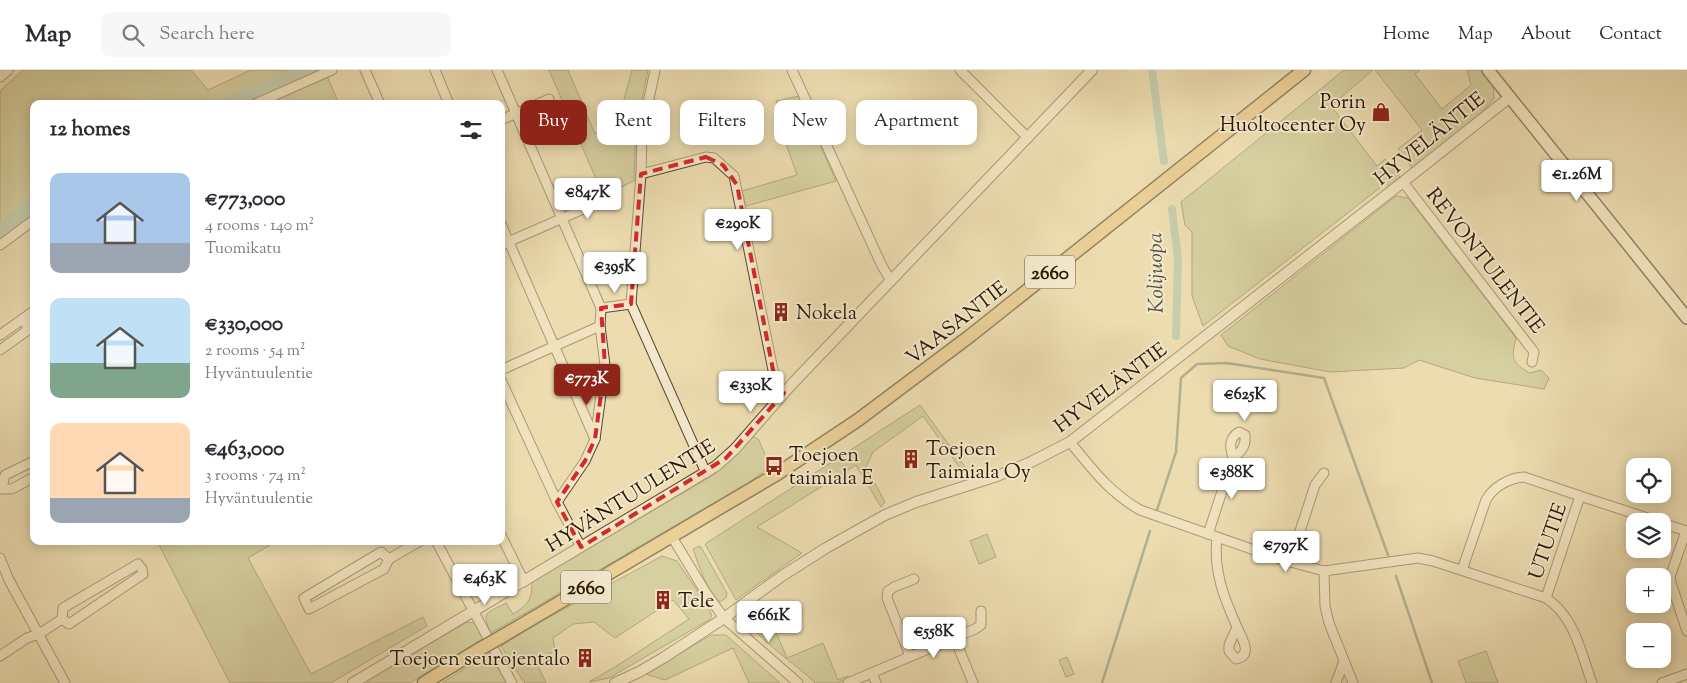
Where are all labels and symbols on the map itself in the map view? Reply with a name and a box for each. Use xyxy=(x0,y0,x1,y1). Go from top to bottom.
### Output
street label: HYVELÄNTIE xyxy=(1369,86,1492,194)
place label: Porin Huoltocenter Oy xyxy=(1220,89,1366,141)
shop icon: Porin Huoltocenter Oy xyxy=(1370,101,1392,123)
pin: €1.26M xyxy=(1536,160,1618,202)
pin: €847K xyxy=(553,178,623,220)
street label: REVONTULENTIE xyxy=(1418,182,1550,341)
pin: €290K xyxy=(703,208,773,251)
water label: Kolijuopa xyxy=(1141,232,1173,314)
pin: €395K xyxy=(580,252,650,294)
road number: 2660 xyxy=(1025,256,1075,288)
street label: VAASANTIE xyxy=(901,275,1014,373)
place label: Nokela xyxy=(796,300,857,329)
building icon: Nokela xyxy=(770,301,792,323)
street label: HYVELÄNTIE xyxy=(1049,337,1174,441)
pin: €773K xyxy=(552,364,622,406)
pin: €330K xyxy=(716,370,786,413)
pin: €625K xyxy=(1210,380,1280,422)
street label: HYVÄNTUULENTIE xyxy=(541,433,722,561)
place label: Toejoen Taimiala Oy xyxy=(926,436,1031,488)
place label: Toejoen taimiala E xyxy=(789,442,873,494)
building icon: Toejoen Taimiala Oy xyxy=(900,448,922,470)
bus stop icon: Toejoen taimiala E xyxy=(763,455,785,477)
pin: €388K xyxy=(1197,458,1267,500)
street label: UTUTIE xyxy=(1523,500,1576,584)
pin: €797K xyxy=(1251,530,1321,573)
pin: €463K xyxy=(450,564,520,606)
road number: 2660 xyxy=(561,571,611,604)
place label: Tele xyxy=(678,588,714,617)
building icon: Tele xyxy=(652,589,674,611)
pin: €661K xyxy=(734,600,804,643)
pin: €558K xyxy=(899,616,969,659)
place label: Toejoen seurojentalo xyxy=(390,646,570,675)
building icon: Toejoen seurojentalo xyxy=(574,647,596,669)

